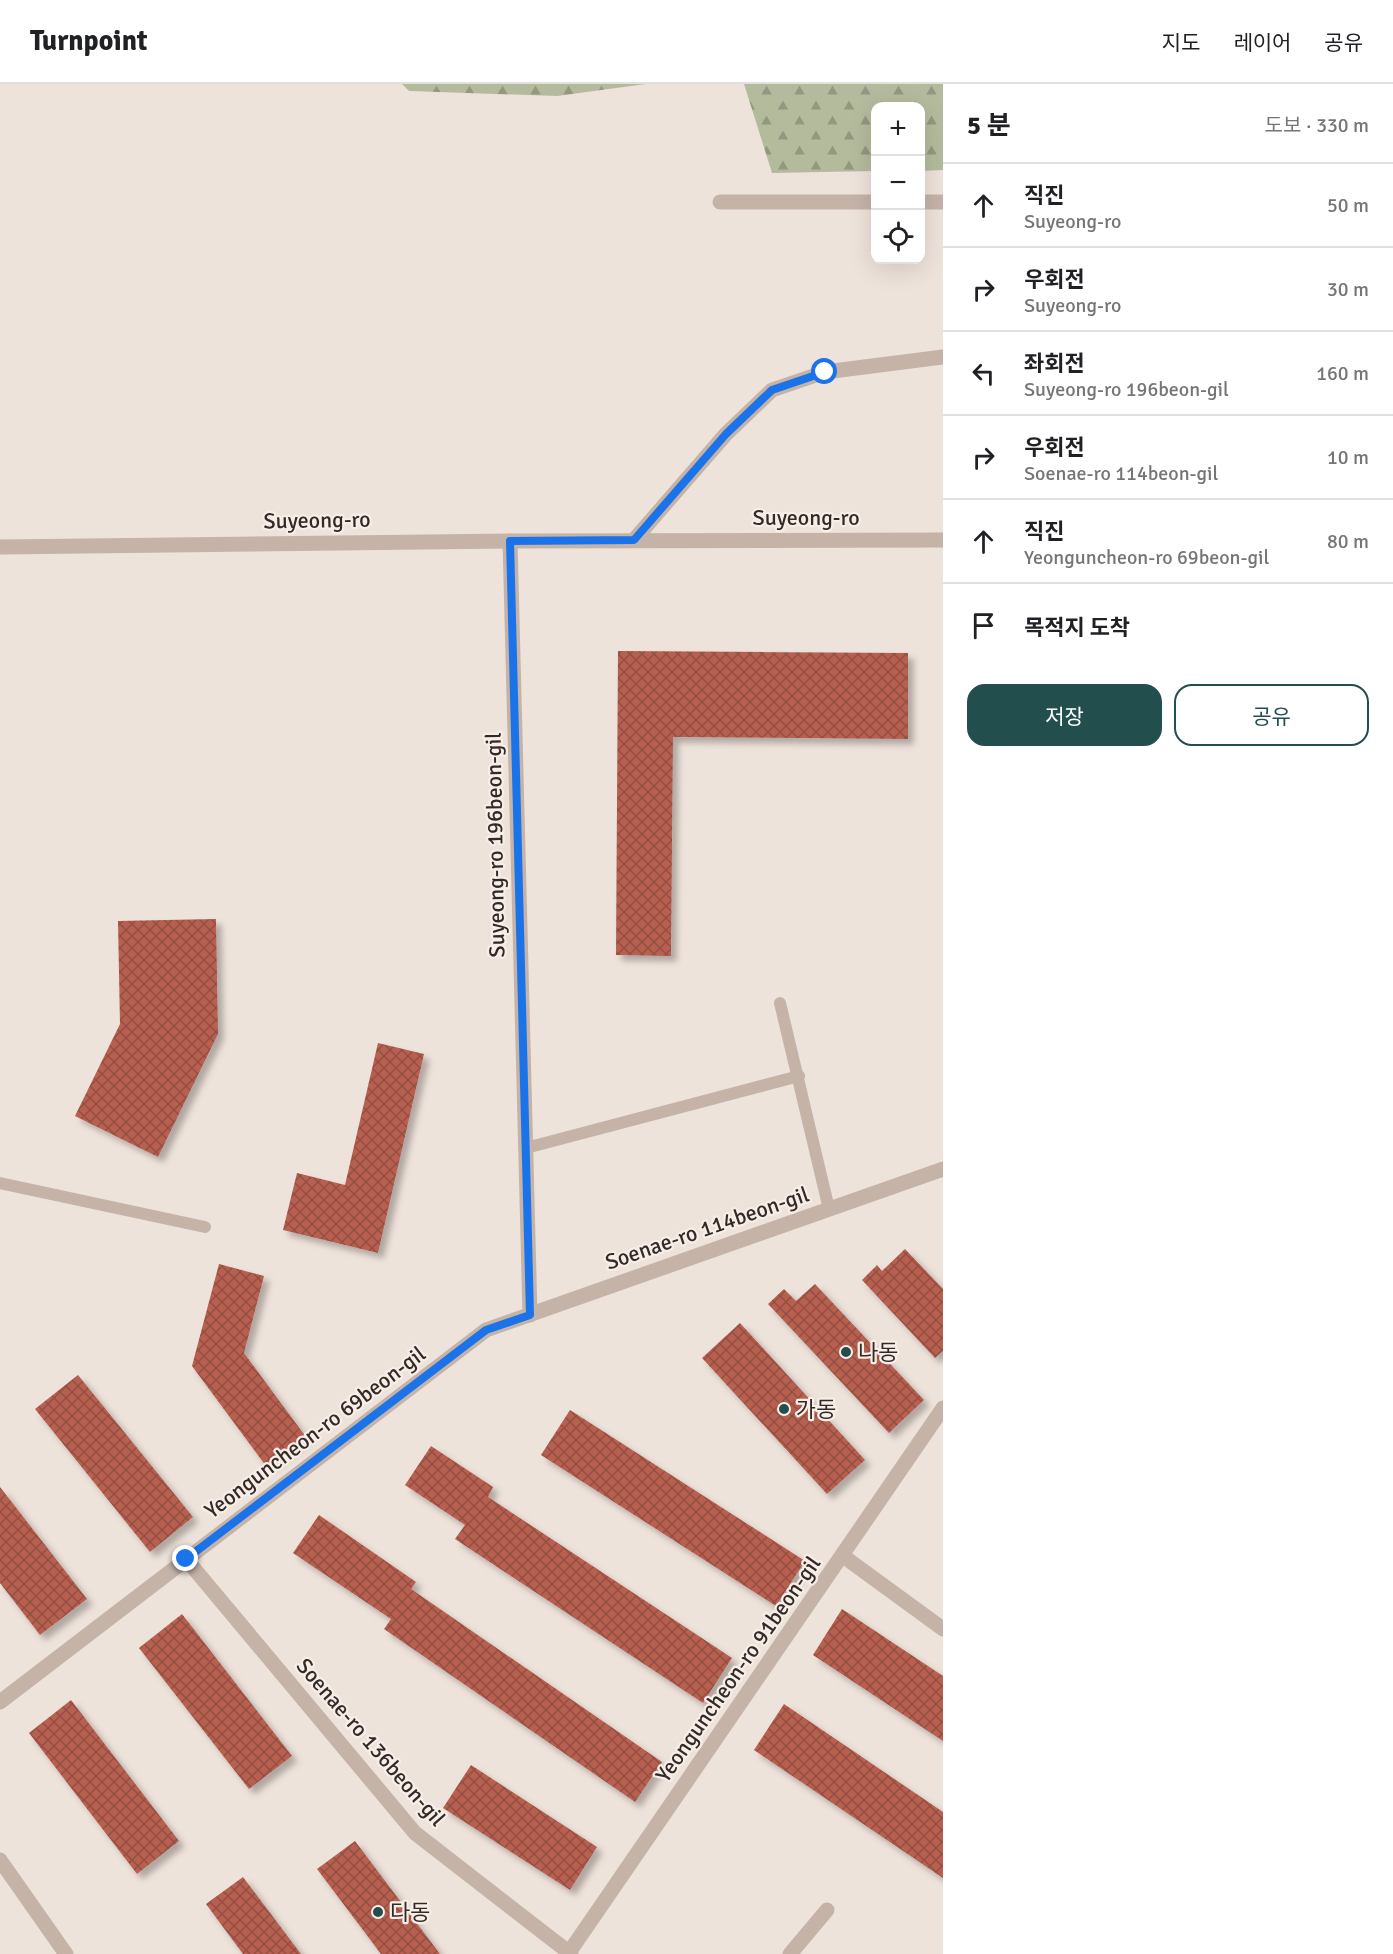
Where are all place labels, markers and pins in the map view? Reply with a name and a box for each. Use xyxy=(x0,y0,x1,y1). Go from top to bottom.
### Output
place label: 나동 xyxy=(858,1339,898,1366)
marker: 나동 xyxy=(839,1345,853,1359)
place label: 가동 xyxy=(796,1396,836,1423)
marker: 가동 xyxy=(777,1402,791,1416)
place label: 다동 xyxy=(390,1899,430,1926)
marker: 다동 xyxy=(371,1905,385,1919)

